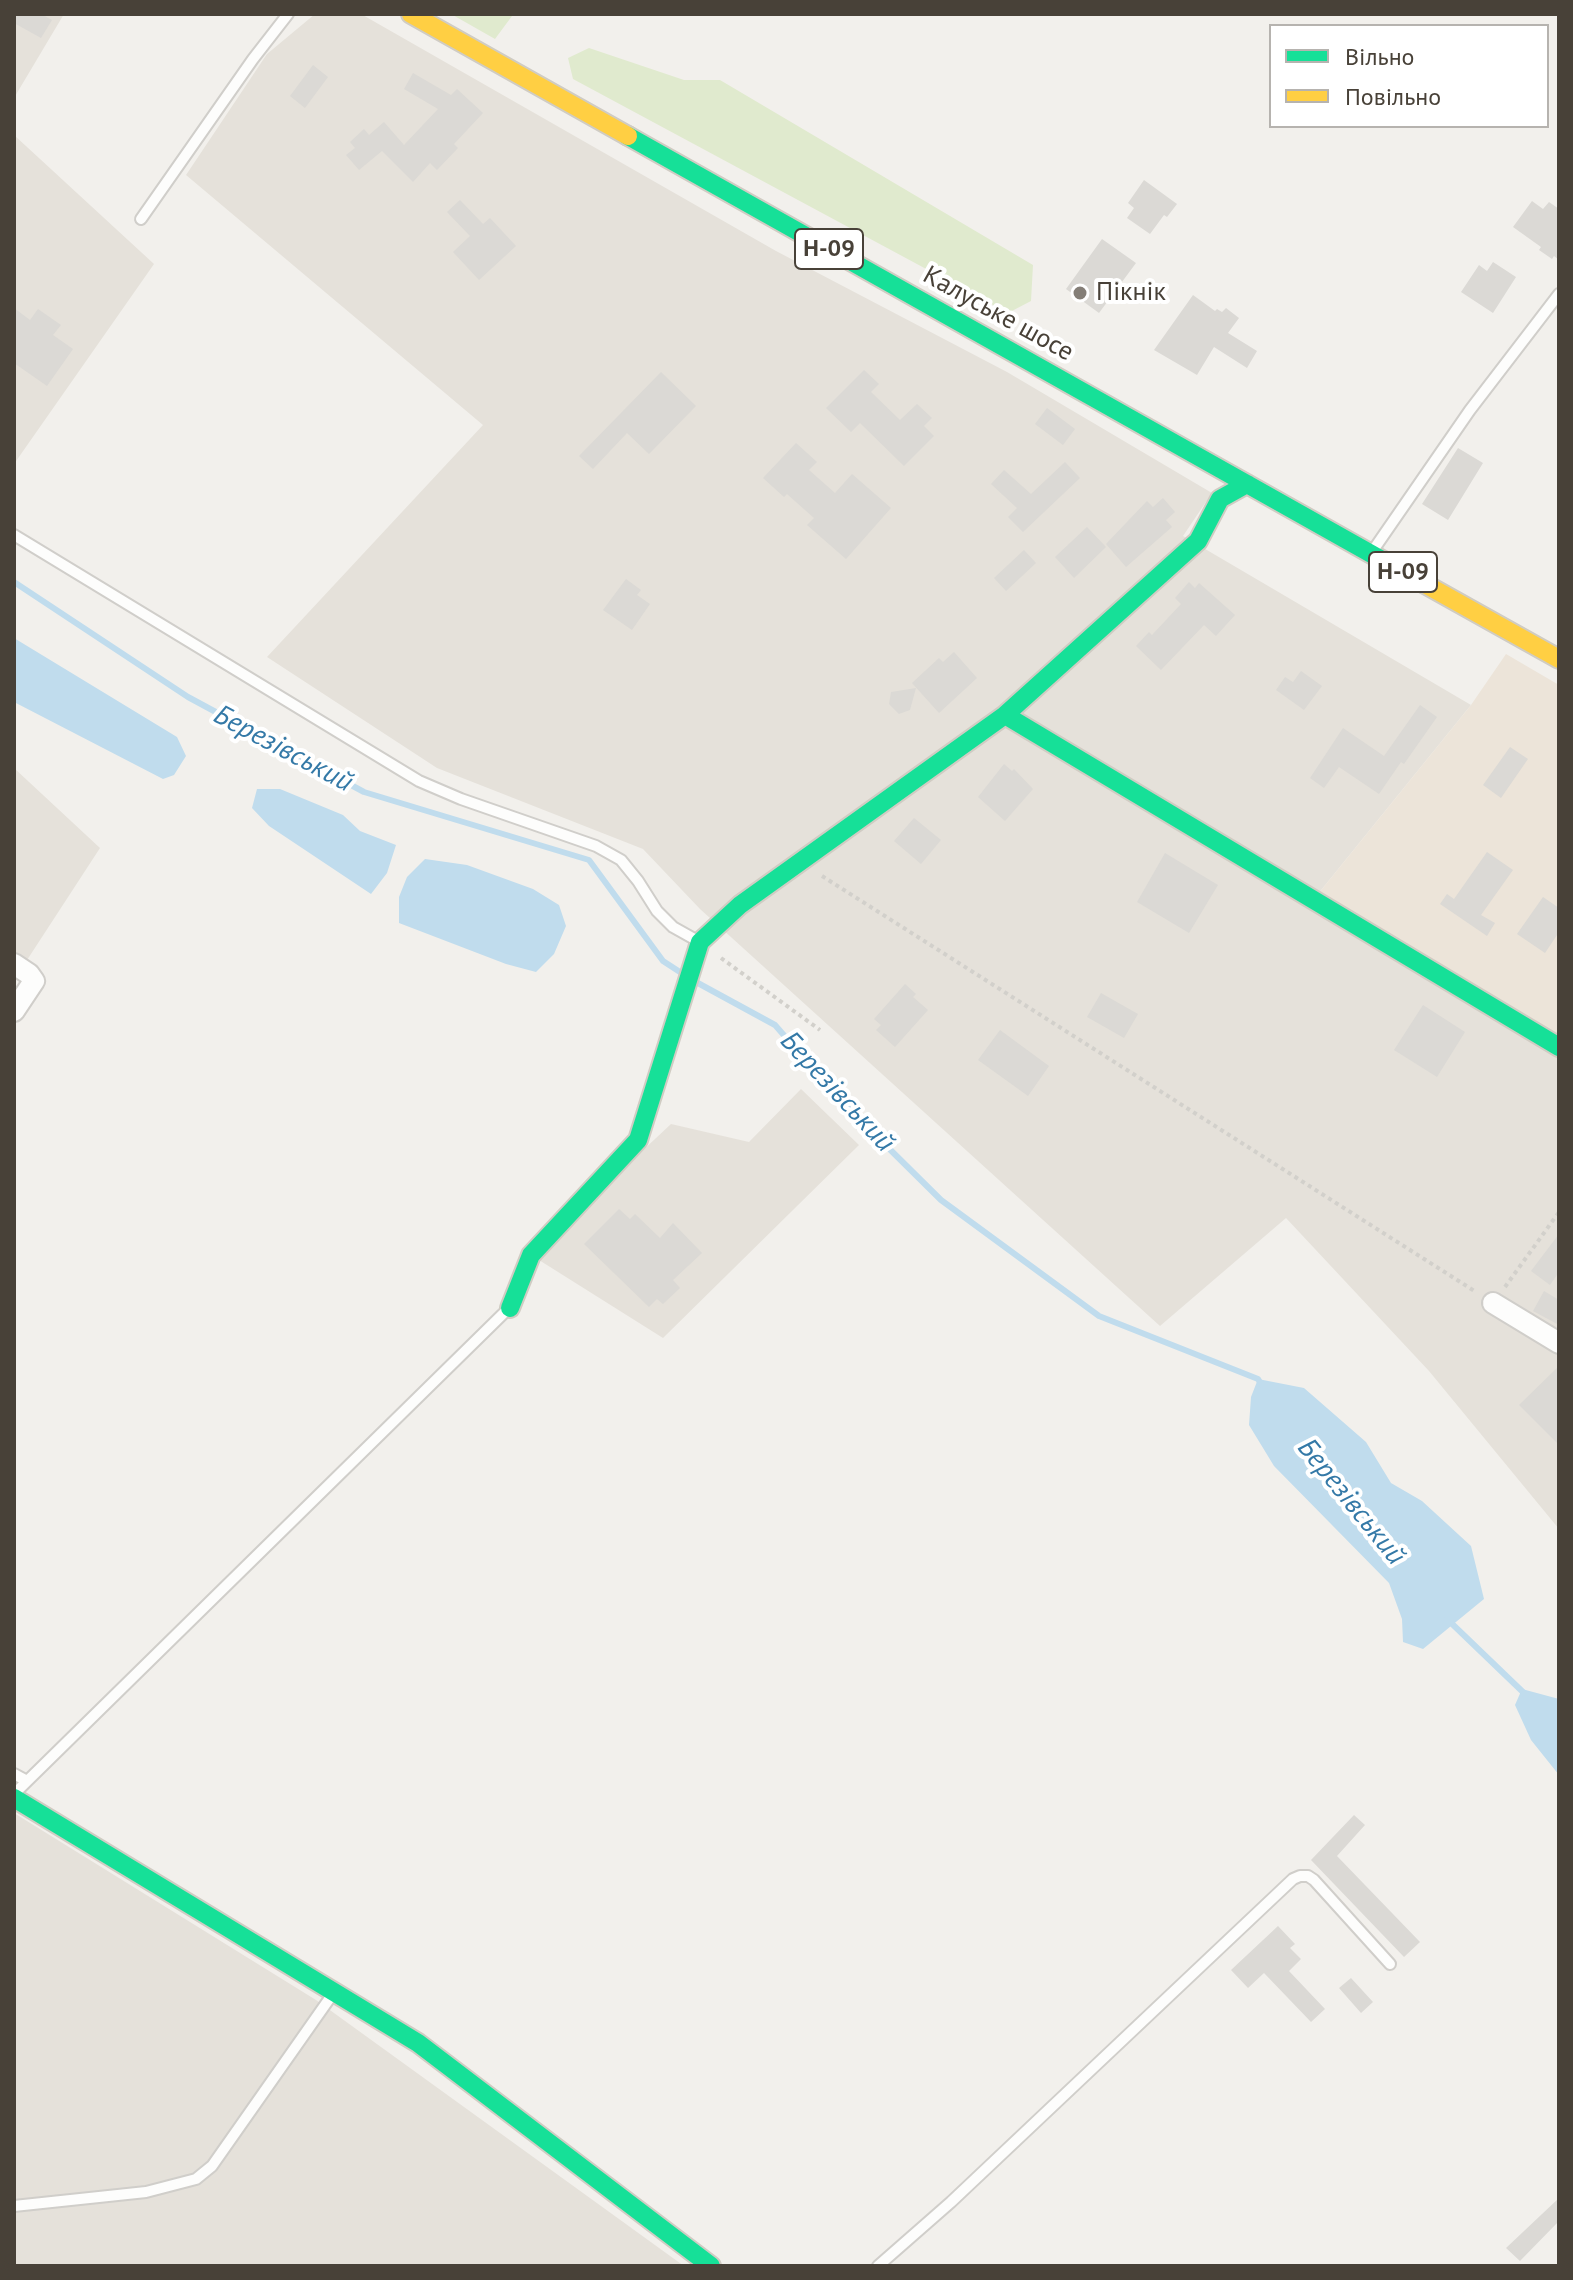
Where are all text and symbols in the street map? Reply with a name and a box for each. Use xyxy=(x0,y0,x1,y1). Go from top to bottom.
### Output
legend xyxy=(1269,24,1549,128)
text: Вільно xyxy=(1345,41,1414,72)
text: Повільно xyxy=(1345,81,1441,112)
road number: Н-09 xyxy=(795,229,863,269)
street label: Калуське шосе xyxy=(917,260,1079,368)
place label: Пікнік xyxy=(1096,277,1166,309)
marker: Пікнік xyxy=(1071,284,1089,302)
road number: Н-09 xyxy=(1369,552,1437,592)
water label: Березівський xyxy=(208,698,358,800)
water label: Березівський xyxy=(773,1025,901,1159)
water label: Березівський xyxy=(1290,1432,1412,1572)

